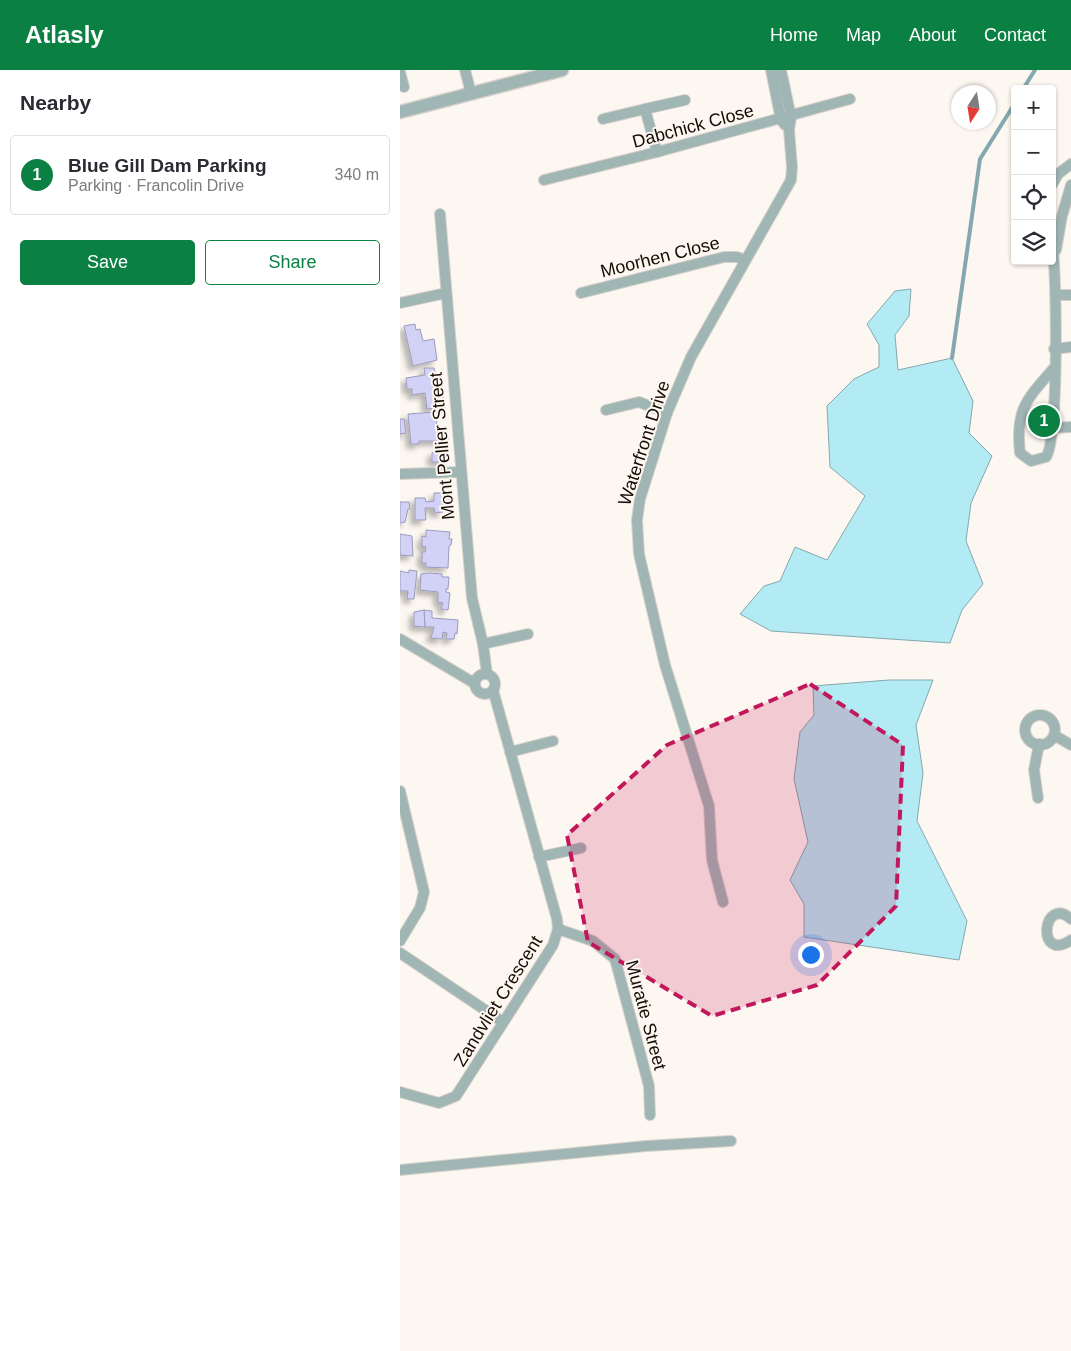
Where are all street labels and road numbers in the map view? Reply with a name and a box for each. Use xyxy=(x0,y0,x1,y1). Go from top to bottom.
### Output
street label: Dabchick Close xyxy=(630,100,756,152)
street label: Moorhen Close xyxy=(598,233,722,281)
street label: Mont Pellier Street xyxy=(426,371,458,521)
street label: Waterfront Drive xyxy=(614,378,674,508)
street label: Zandvliet Crescent xyxy=(450,932,546,1070)
street label: Muratie Street xyxy=(622,958,670,1072)

